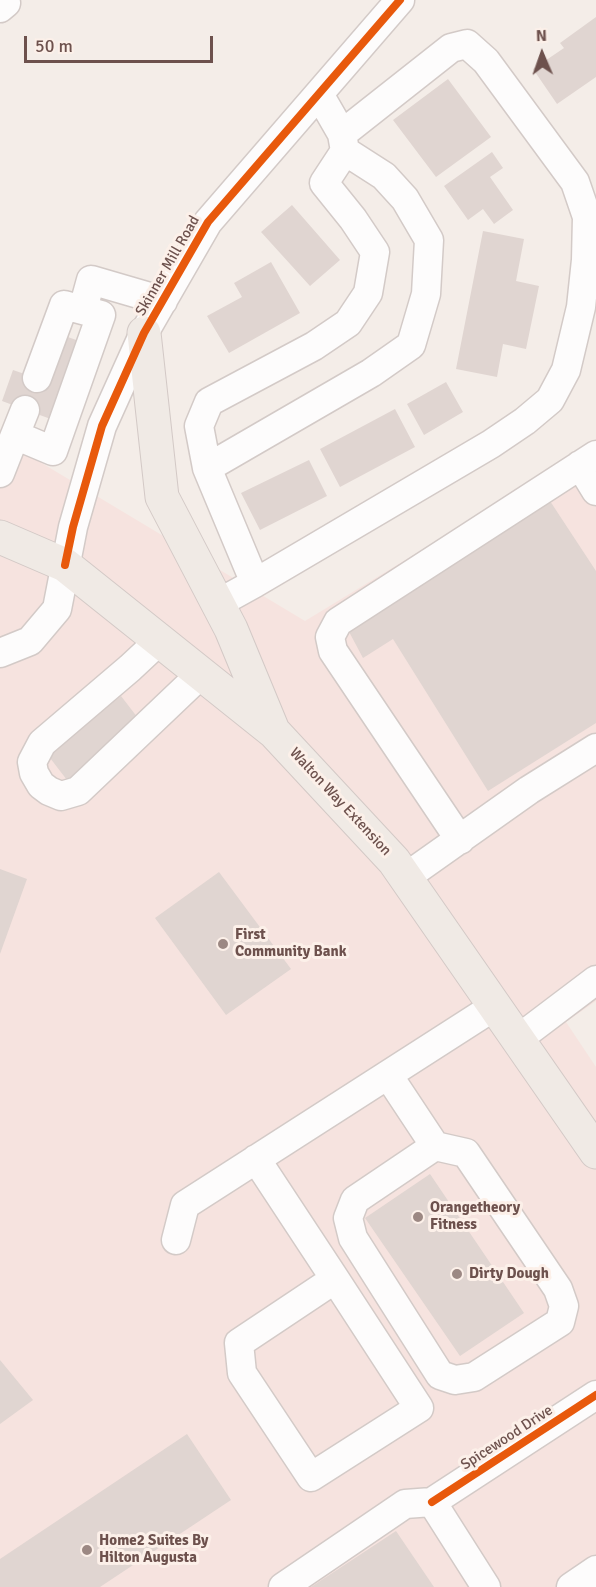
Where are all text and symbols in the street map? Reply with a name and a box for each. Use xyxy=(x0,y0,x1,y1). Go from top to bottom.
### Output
scale bar xyxy=(27,24,216,62)
north arrow xyxy=(512,24,572,84)
text: N xyxy=(535,26,547,46)
text: 50 m xyxy=(35,35,73,57)
street label: Skinner Mill Road xyxy=(132,213,204,319)
street label: Walton Way Extension xyxy=(285,744,395,860)
place label: First Community Bank xyxy=(235,926,346,961)
marker: First Community Bank xyxy=(216,937,230,951)
place label: Orangetheory Fitness xyxy=(430,1199,520,1234)
marker: Orangetheory Fitness xyxy=(411,1210,425,1224)
place label: Dirty Dough xyxy=(469,1265,549,1283)
marker: Dirty Dough xyxy=(450,1267,464,1281)
street label: Spicewood Drive xyxy=(458,1402,556,1474)
place label: Home2 Suites By Hilton Augusta xyxy=(99,1532,208,1567)
marker: Home2 Suites By Hilton Augusta xyxy=(80,1543,94,1557)

